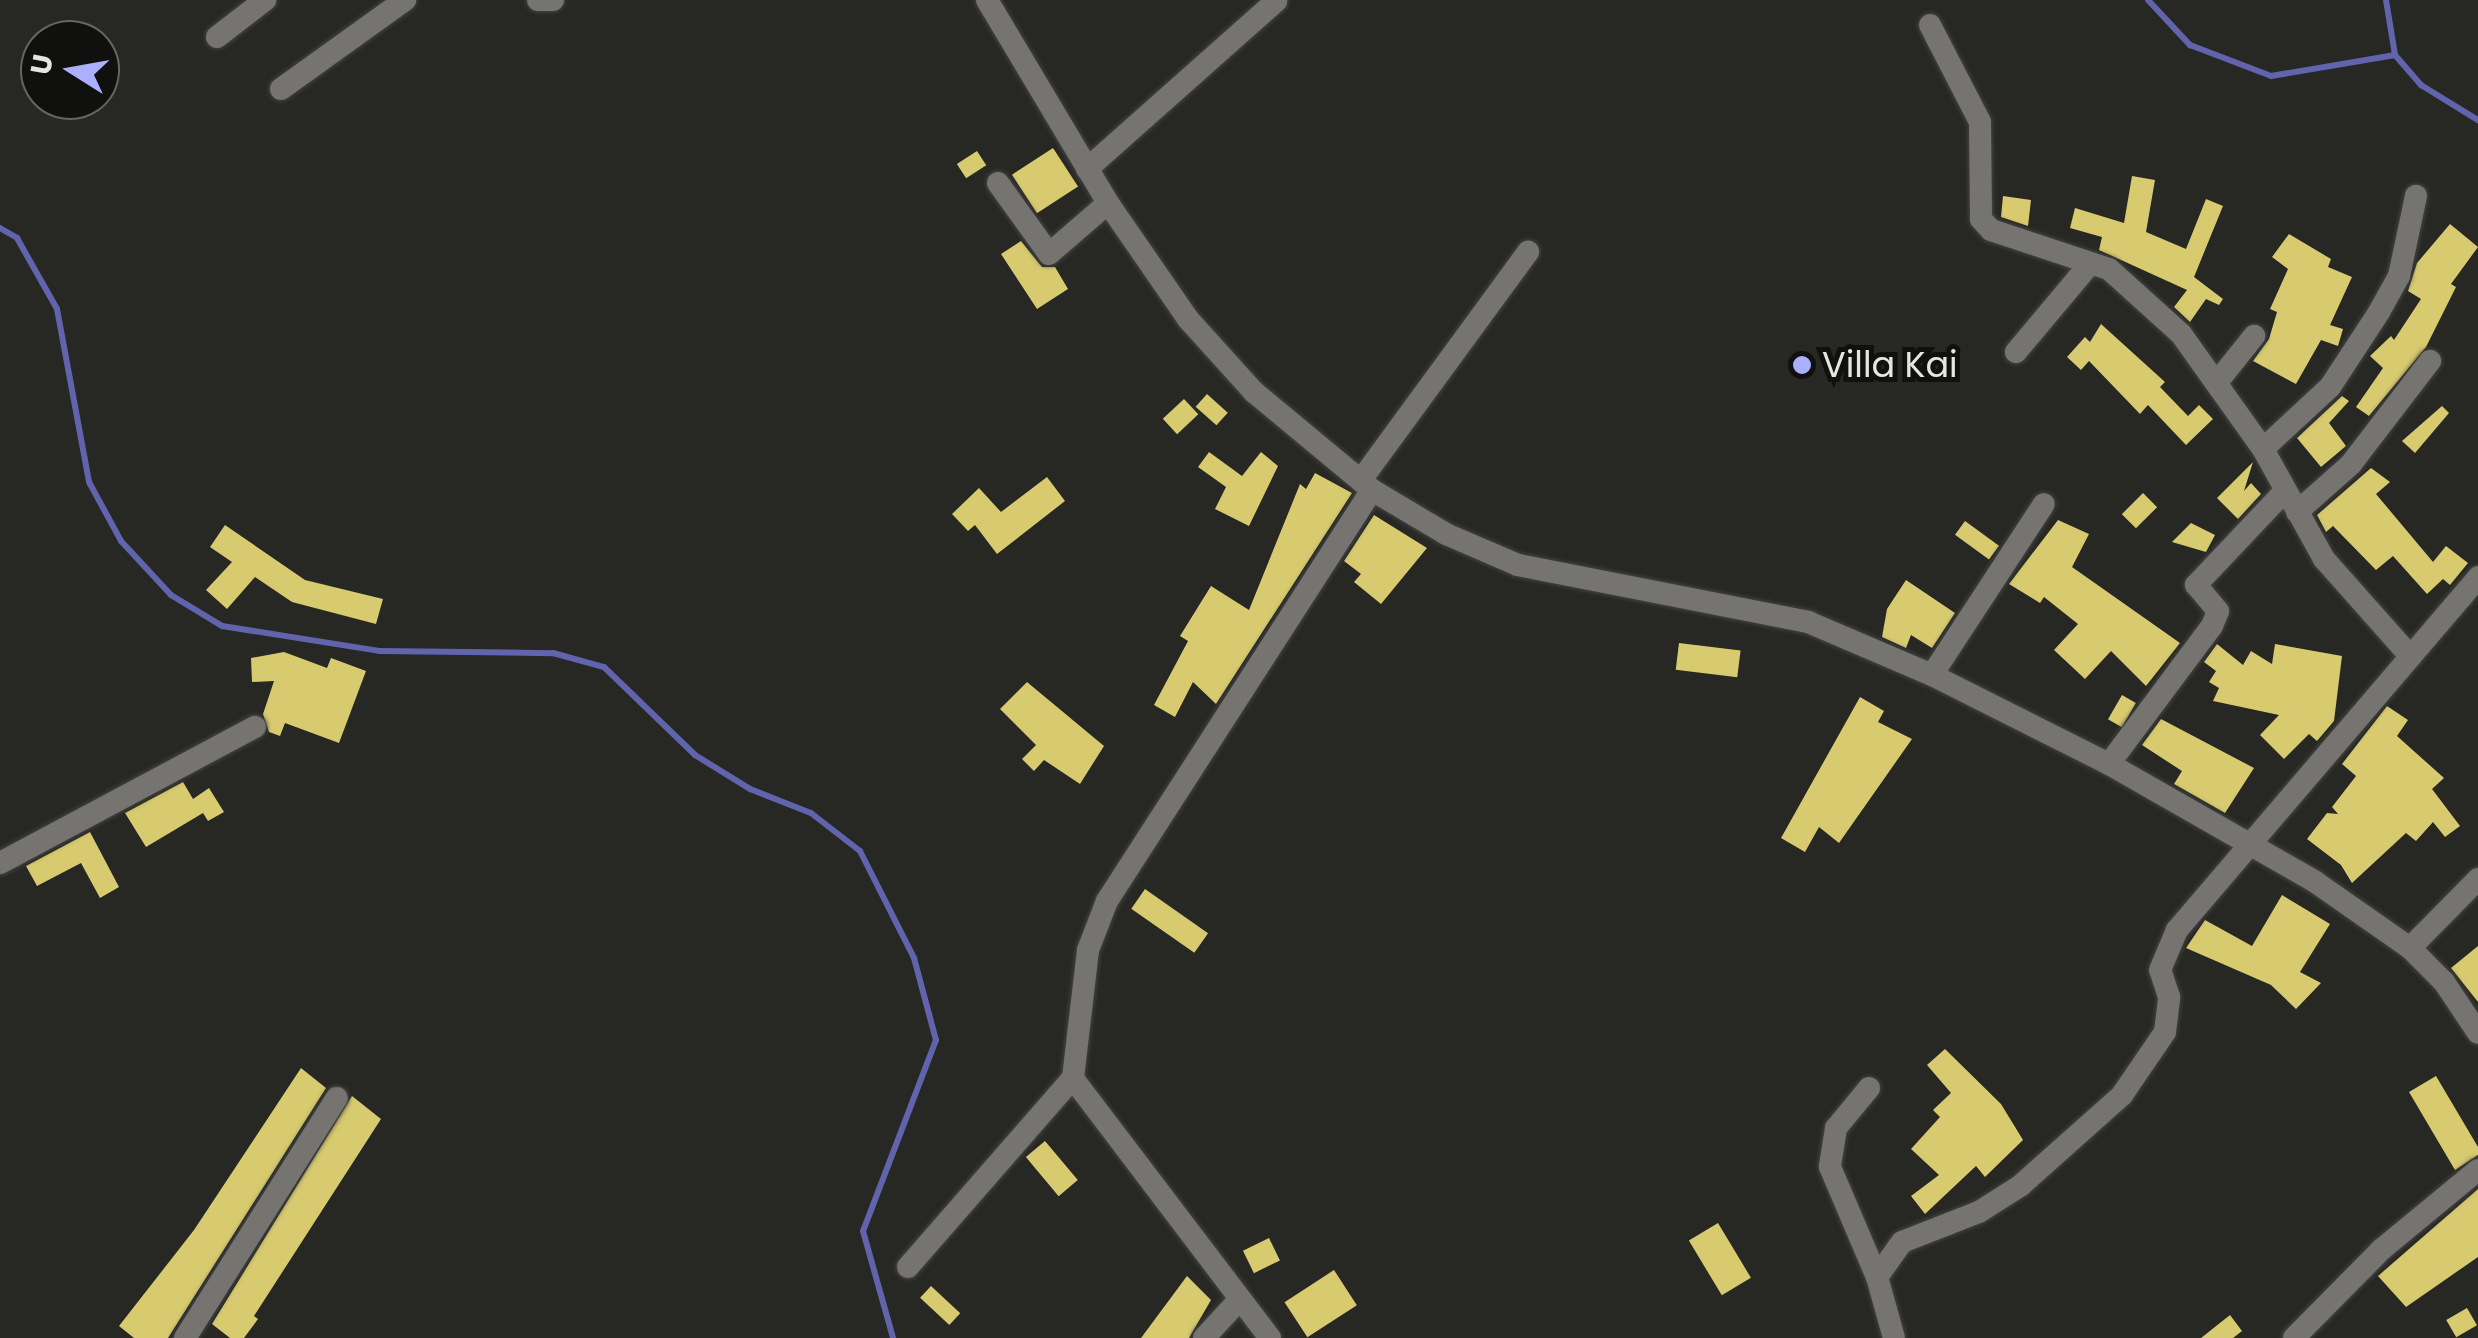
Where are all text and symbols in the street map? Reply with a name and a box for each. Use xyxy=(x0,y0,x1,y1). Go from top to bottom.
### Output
north arrow xyxy=(20,20,120,120)
text: U xyxy=(21,51,63,78)
place label: Villa Kai xyxy=(1822,344,1958,386)
marker: Villa Kai xyxy=(1791,354,1813,376)

